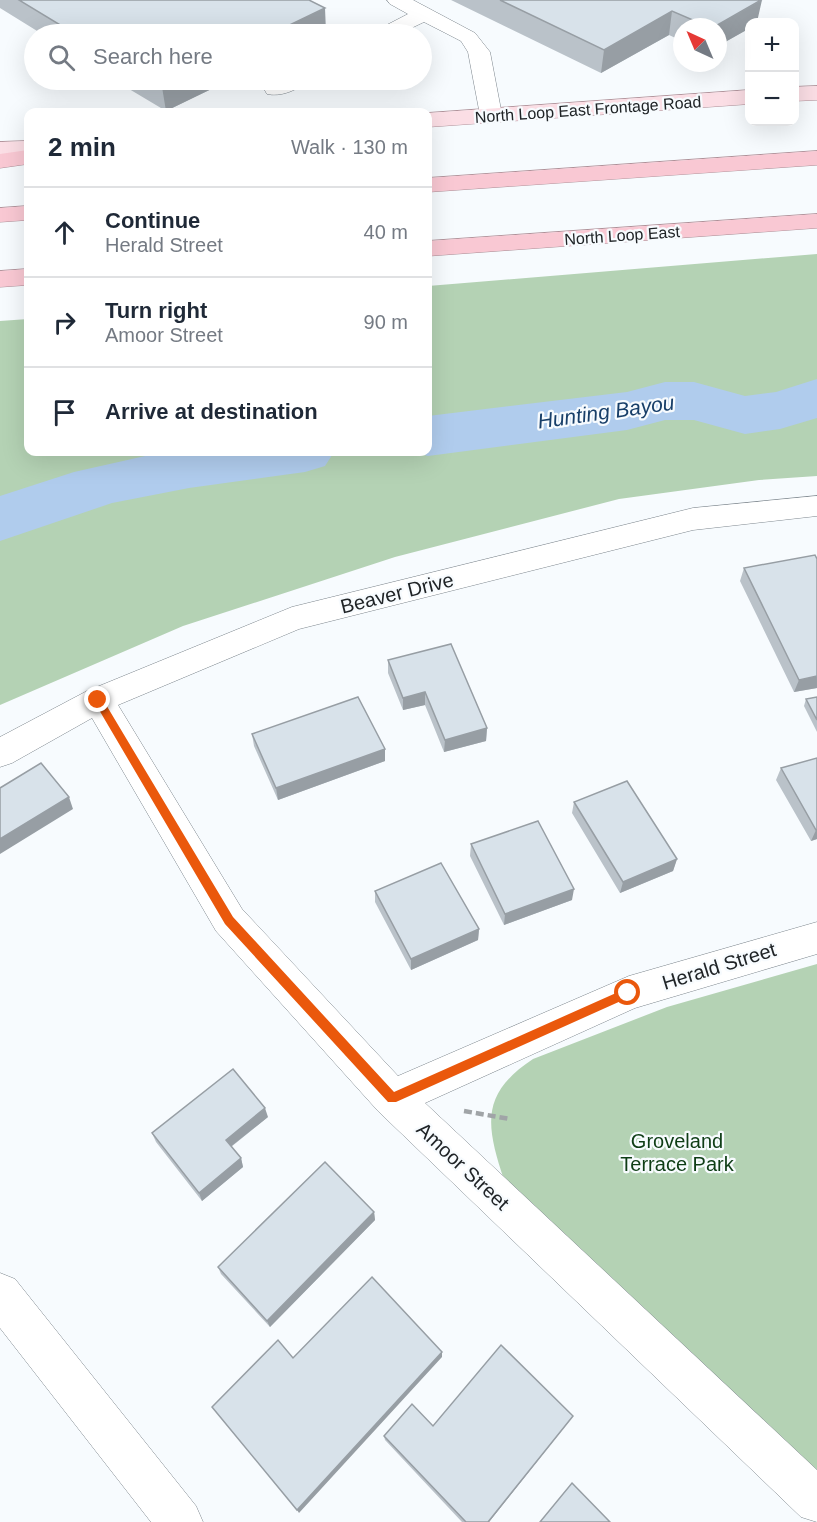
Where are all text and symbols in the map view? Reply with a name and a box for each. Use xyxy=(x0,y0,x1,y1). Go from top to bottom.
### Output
north arrow xyxy=(673,18,727,72)
map controls xyxy=(745,18,799,126)
button: + xyxy=(745,18,799,72)
search box xyxy=(24,24,432,90)
icon: search xyxy=(45,41,78,74)
text: Search here xyxy=(93,44,213,69)
button: − xyxy=(745,72,799,126)
street label: North Loop East Frontage Road xyxy=(474,93,702,126)
text: 2 min xyxy=(48,132,116,162)
text: Walk · 130 m xyxy=(291,136,408,158)
text: Continue xyxy=(105,208,200,233)
icon: ahead xyxy=(48,216,81,249)
text: 40 m xyxy=(364,221,408,243)
street label: North Loop East xyxy=(564,223,681,248)
text: Herald Street xyxy=(105,234,223,256)
text: Turn right xyxy=(105,298,207,323)
icon: right xyxy=(48,306,81,339)
text: 90 m xyxy=(364,311,408,333)
text: Amoor Street xyxy=(105,324,223,346)
water label: Hunting Bayou xyxy=(536,390,676,432)
icon: arrive xyxy=(48,396,81,429)
text: Arrive at destination xyxy=(105,399,318,424)
street label: Beaver Drive xyxy=(338,568,456,618)
route end xyxy=(84,686,110,712)
street label: Herald Street xyxy=(659,938,779,994)
route start xyxy=(614,979,640,1005)
street label: Amoor Street xyxy=(412,1118,514,1215)
park label: Groveland Terrace Park xyxy=(620,1130,735,1175)

